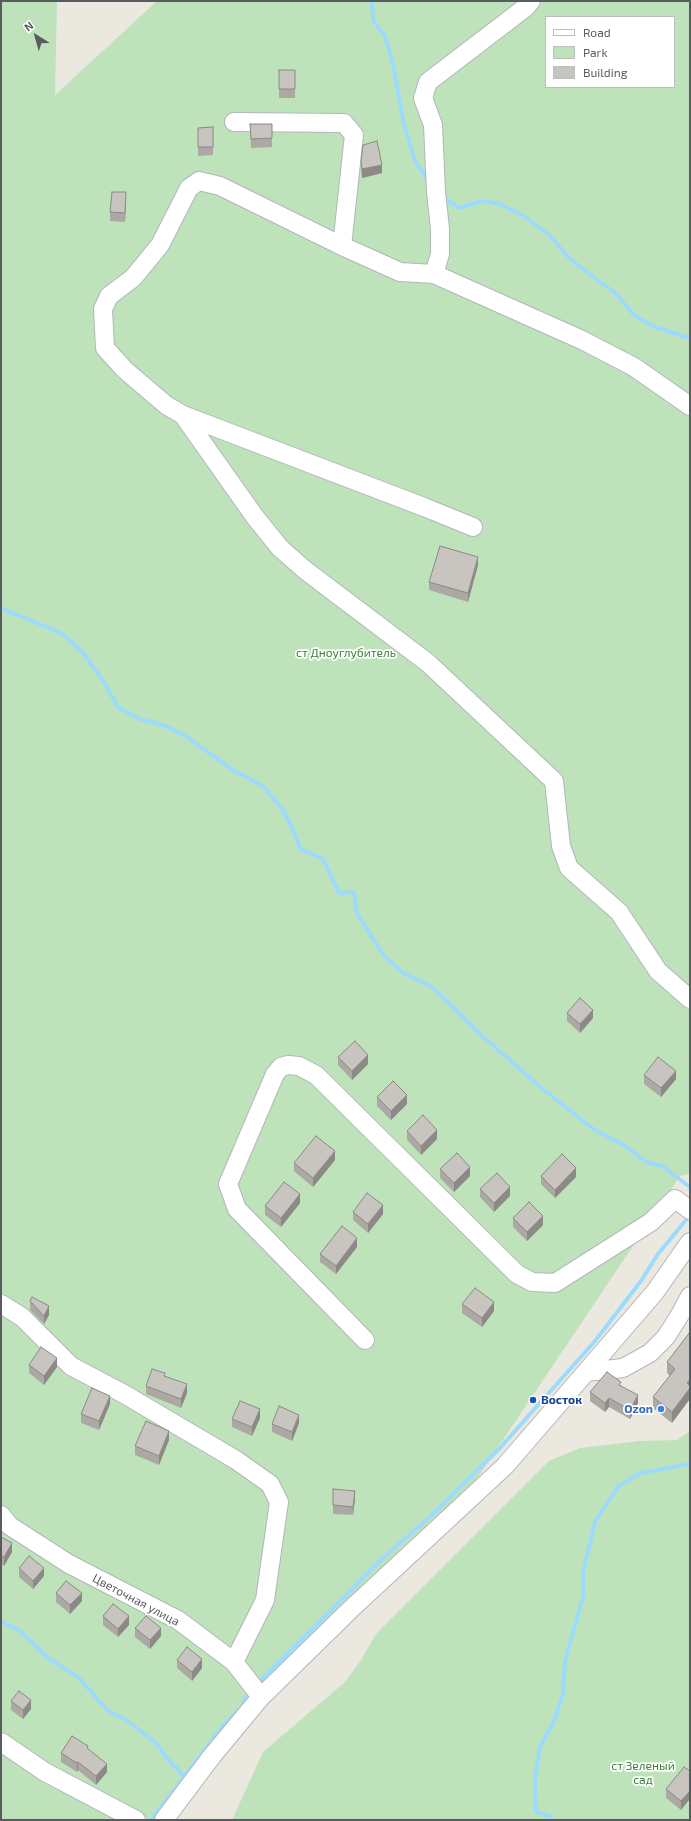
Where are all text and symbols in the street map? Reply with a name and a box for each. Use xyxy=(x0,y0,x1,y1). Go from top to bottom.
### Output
north arrow xyxy=(16,16,56,56)
legend xyxy=(545,16,675,88)
text: N xyxy=(21,18,36,34)
text: Road xyxy=(583,25,611,39)
text: Park xyxy=(583,45,608,59)
text: Building xyxy=(583,65,627,79)
park label: ст Дноуглубитель xyxy=(296,646,396,660)
place label: Восток xyxy=(541,1393,582,1407)
marker: Восток xyxy=(528,1395,538,1405)
place label: Ozon xyxy=(624,1402,653,1416)
marker: Ozon xyxy=(656,1404,666,1414)
street label: Цветочная улица xyxy=(90,1571,182,1629)
park label: ст Зеленый сад xyxy=(611,1759,675,1787)

